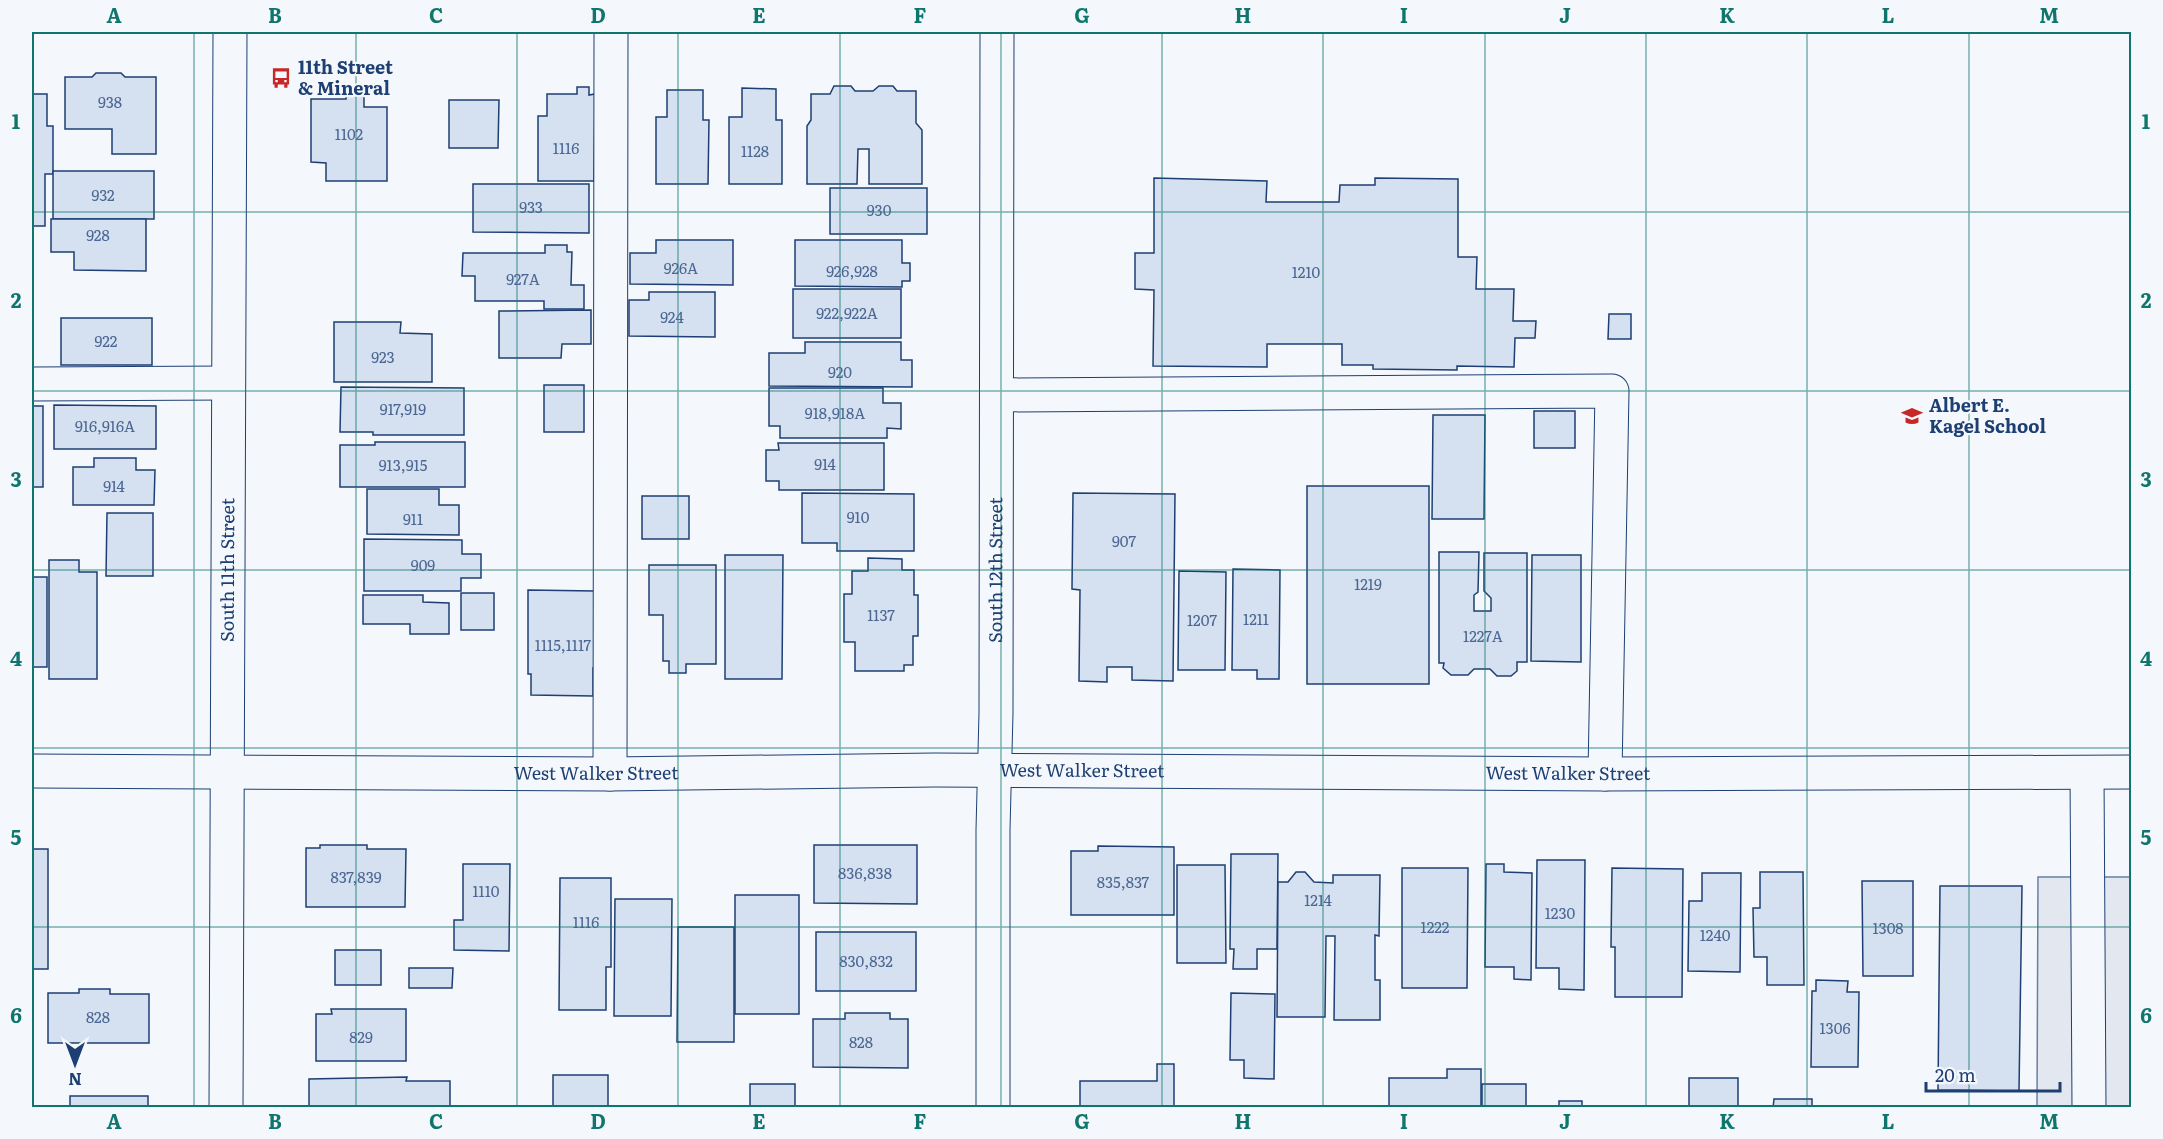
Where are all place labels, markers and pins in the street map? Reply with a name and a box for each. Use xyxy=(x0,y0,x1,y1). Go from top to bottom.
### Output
place label: 11th Street & Mineral xyxy=(298,53,393,101)
bus stop icon: 11th Street & Mineral xyxy=(269,66,293,90)
place label: Albert E. Kagel School xyxy=(1929,391,2046,439)
school or university icon: Albert E. Kagel School xyxy=(1900,404,1924,428)

